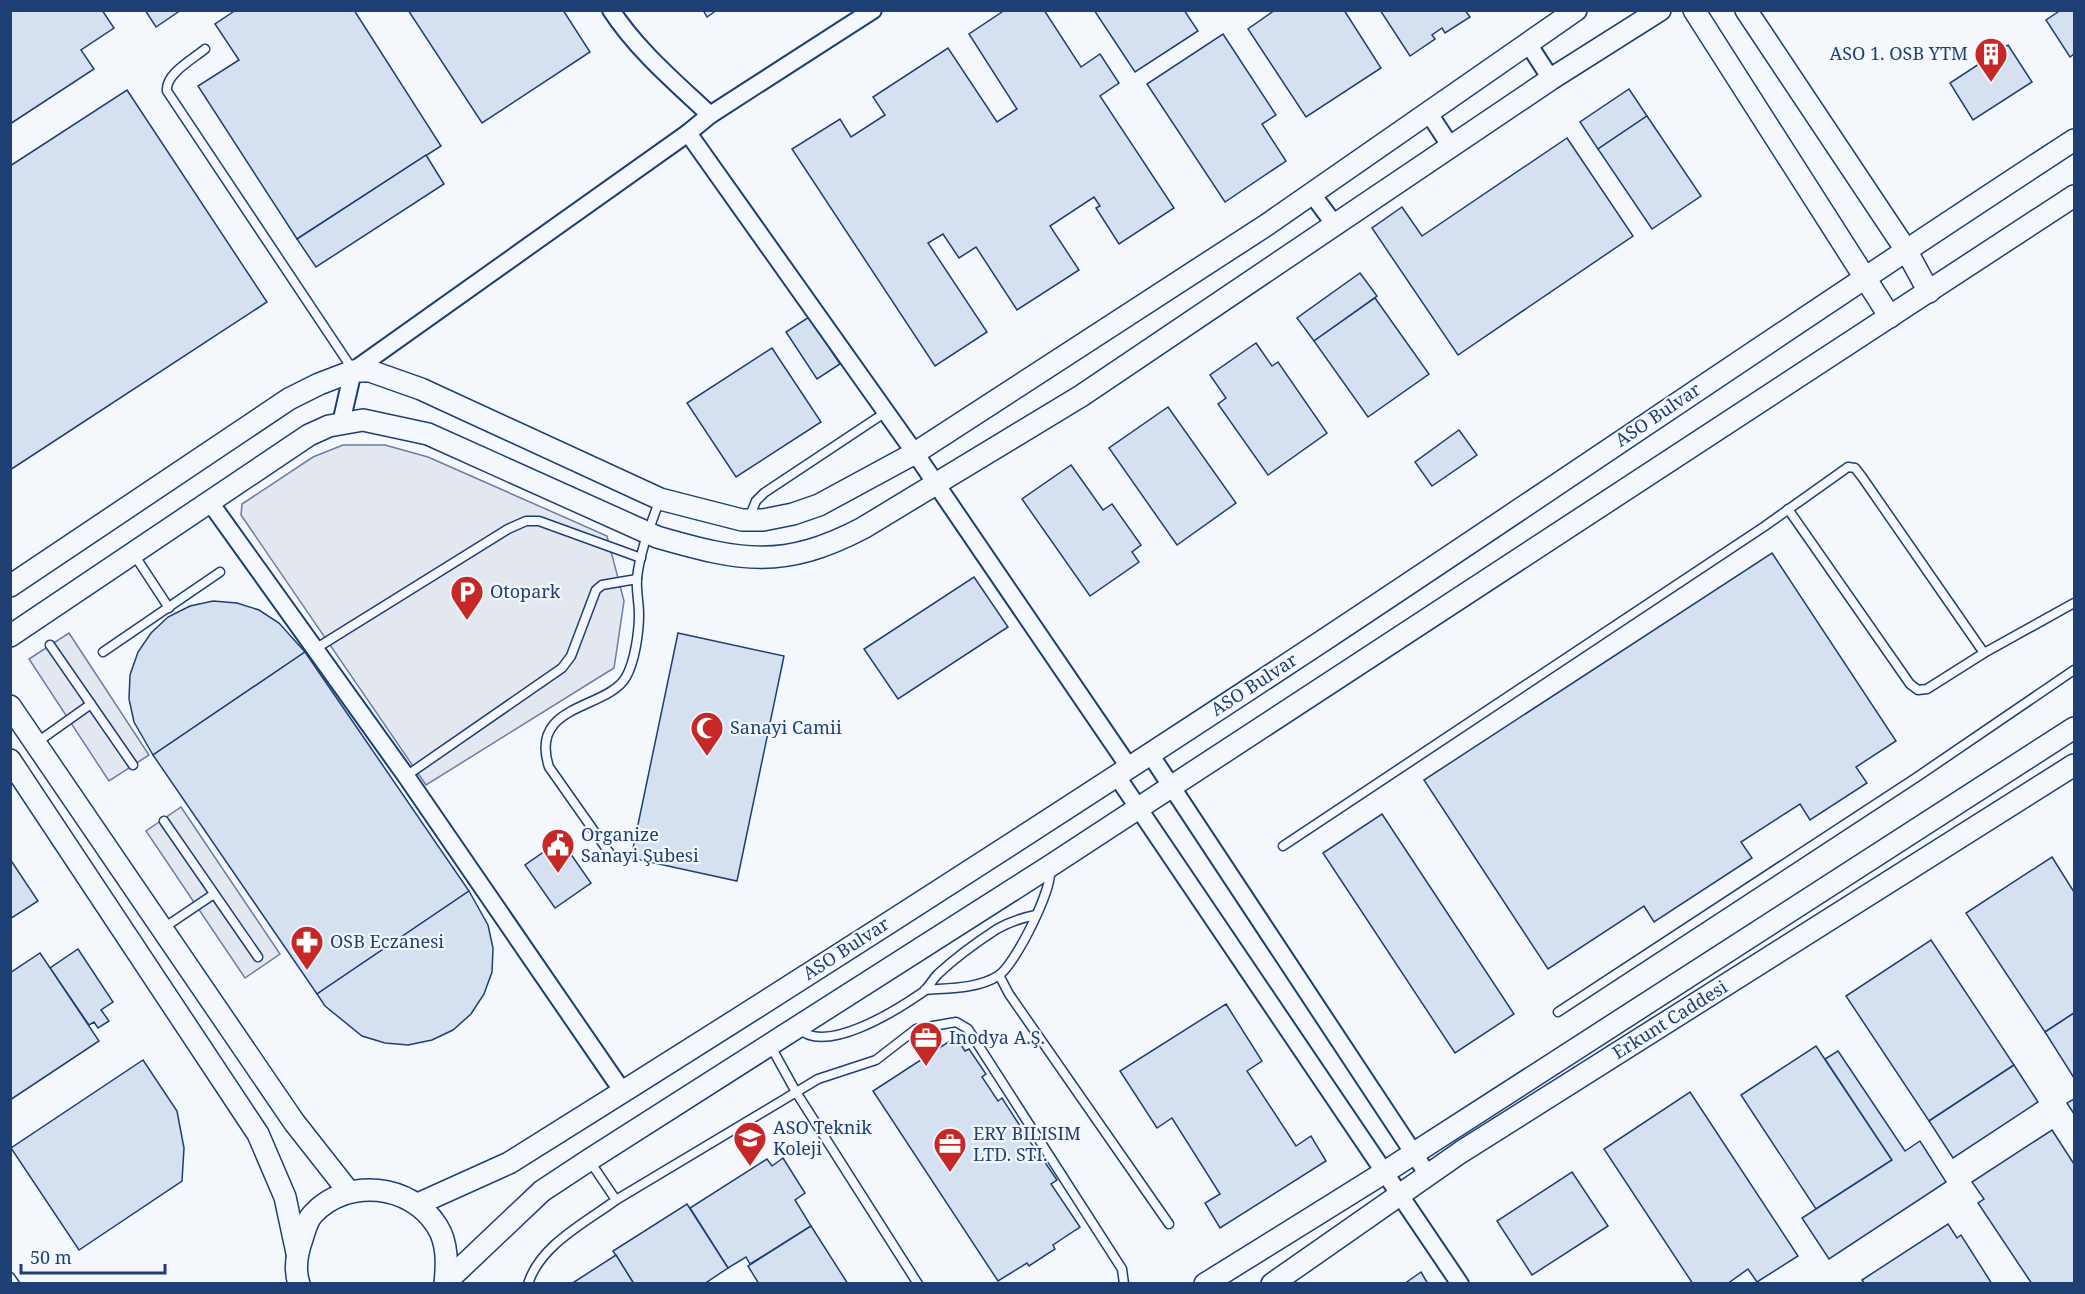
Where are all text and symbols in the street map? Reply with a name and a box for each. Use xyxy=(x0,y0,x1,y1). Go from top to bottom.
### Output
building icon: ASO 1. OSB YTM xyxy=(1973,36,2009,83)
place label: ASO 1. OSB YTM xyxy=(1829,41,1968,65)
street label: ASO Bulvar xyxy=(1610,376,1705,452)
parking icon: Otopark xyxy=(449,574,485,621)
place label: Otopark xyxy=(490,579,561,603)
street label: ASO Bulvar xyxy=(1206,647,1302,721)
mosque icon: Sanayi Camii xyxy=(689,710,725,757)
place label: Sanayi Camii xyxy=(730,715,842,739)
place label: Organize Sanayi Şubesi xyxy=(581,822,699,867)
public building icon: Organize Sanayi Şubesi xyxy=(540,827,576,874)
street label: ASO Bulvar xyxy=(798,911,894,985)
pharmacy icon: OSB Eczanesi xyxy=(289,924,325,971)
place label: OSB Eczanesi xyxy=(330,929,444,953)
street label: Erkunt Caddesi xyxy=(1608,974,1732,1064)
office icon: Inodya A.Ş. xyxy=(908,1020,944,1067)
place label: Inodya A.Ş. xyxy=(949,1025,1045,1049)
place label: ASO Teknik Koleji xyxy=(773,1115,872,1160)
school or university icon: ASO Teknik Koleji xyxy=(732,1120,768,1167)
place label: ERY BILISIM LTD. STI. xyxy=(973,1121,1081,1166)
office icon: ERY BILISIM LTD. STI. xyxy=(932,1126,968,1173)
scale bar xyxy=(21,1237,165,1275)
text: 50 m xyxy=(30,1245,72,1269)

